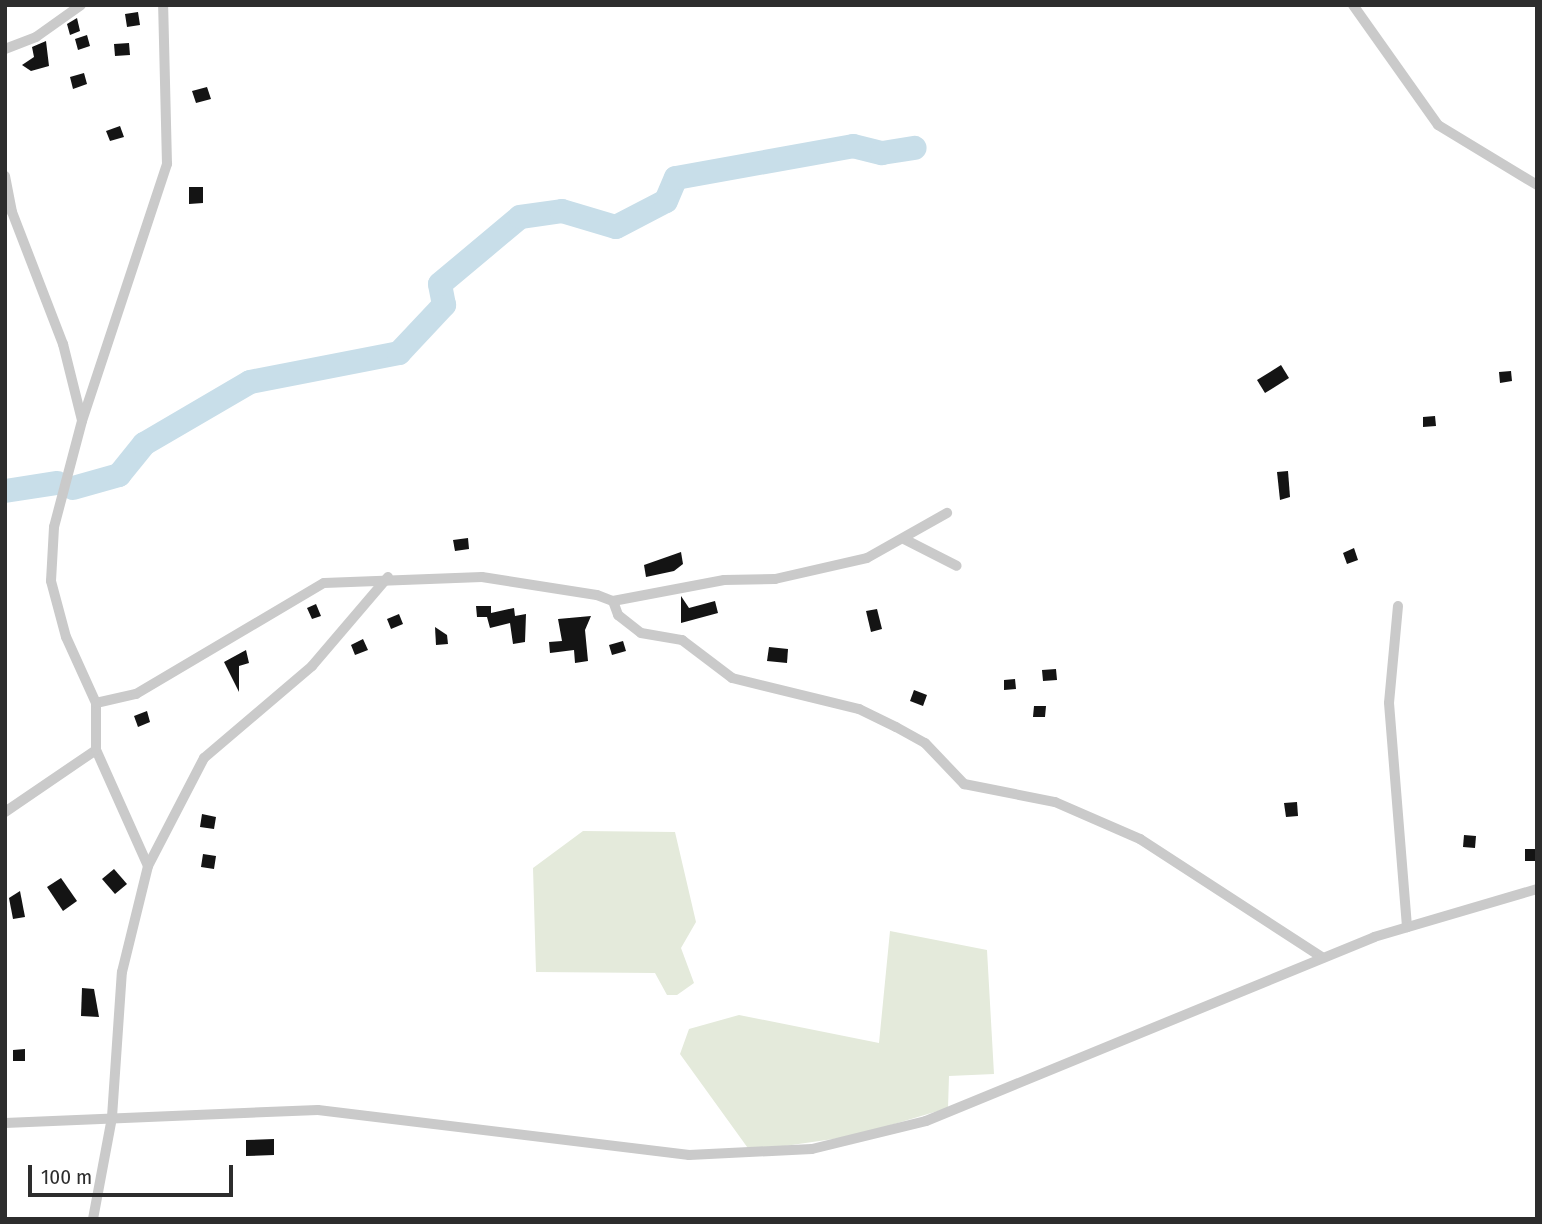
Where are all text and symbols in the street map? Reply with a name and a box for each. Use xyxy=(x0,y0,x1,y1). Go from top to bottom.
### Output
scale bar xyxy=(32,1150,236,1194)
text: 100 m xyxy=(41,1164,92,1190)

